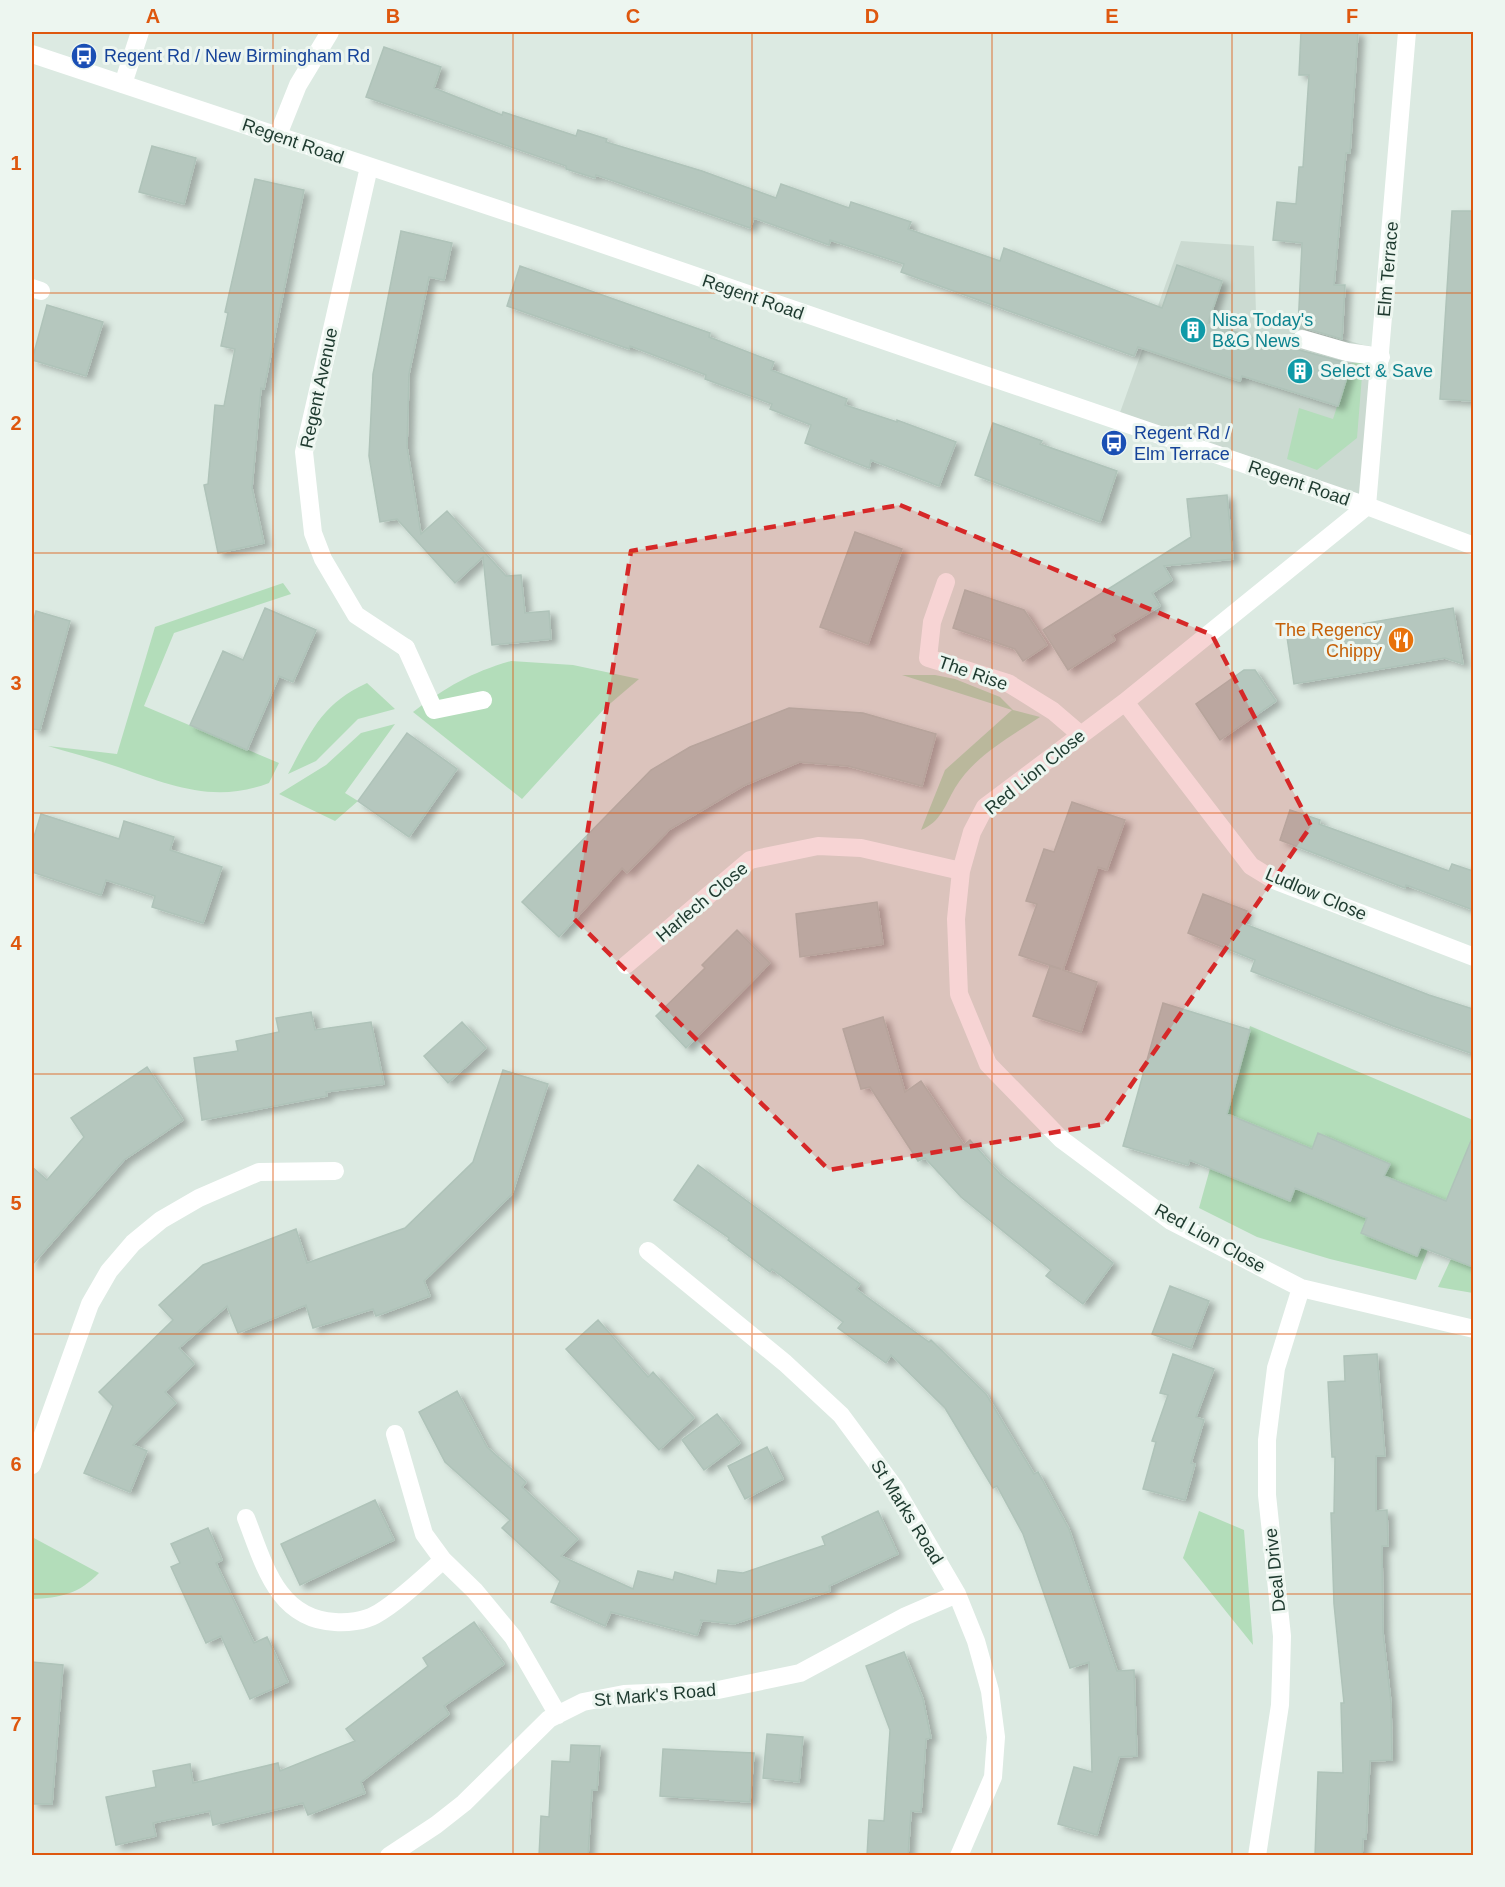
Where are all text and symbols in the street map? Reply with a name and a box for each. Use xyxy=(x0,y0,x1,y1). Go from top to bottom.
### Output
text: A xyxy=(146,5,160,27)
text: B xyxy=(386,5,400,27)
text: C xyxy=(626,5,640,27)
text: D xyxy=(865,5,879,27)
text: E xyxy=(1105,5,1119,27)
text: F xyxy=(1346,5,1358,27)
bus stop icon: Regent Rd / New Birmingham Rd xyxy=(69,41,99,71)
place label: Regent Rd / New Birmingham Rd xyxy=(104,46,370,66)
street label: Regent Road xyxy=(240,114,346,168)
text: 1 xyxy=(10,152,22,174)
street label: Elm Terrace xyxy=(1374,220,1402,318)
street label: Regent Road xyxy=(700,270,806,324)
place label: Nisa Today's B&G News xyxy=(1212,310,1313,351)
building icon: Nisa Today's B&G News xyxy=(1178,315,1208,345)
street label: Regent Avenue xyxy=(296,326,342,450)
building icon: Select & Save xyxy=(1285,356,1315,386)
place label: Select & Save xyxy=(1320,361,1433,381)
text: 2 xyxy=(10,412,22,434)
place label: Regent Rd / Elm Terrace xyxy=(1134,423,1230,464)
bus stop icon: Regent Rd / Elm Terrace xyxy=(1099,428,1129,458)
street label: Regent Road xyxy=(1246,456,1352,510)
place label: The Regency Chippy xyxy=(1275,620,1382,661)
restaurant icon: The Regency Chippy xyxy=(1386,625,1416,655)
street label: The Rise xyxy=(936,652,1010,694)
text: 3 xyxy=(10,672,22,694)
street label: Red Lion Close xyxy=(981,726,1089,818)
street label: Harlech Close xyxy=(652,858,752,946)
street label: Ludlow Close xyxy=(1262,864,1370,924)
text: 4 xyxy=(10,932,22,954)
text: 5 xyxy=(10,1192,22,1214)
street label: Red Lion Close xyxy=(1151,1199,1269,1277)
text: 6 xyxy=(10,1453,22,1475)
street label: St Marks Road xyxy=(867,1456,947,1568)
street label: Deal Drive xyxy=(1261,1527,1289,1613)
street label: St Mark's Road xyxy=(593,1680,717,1710)
text: 7 xyxy=(10,1713,22,1735)

